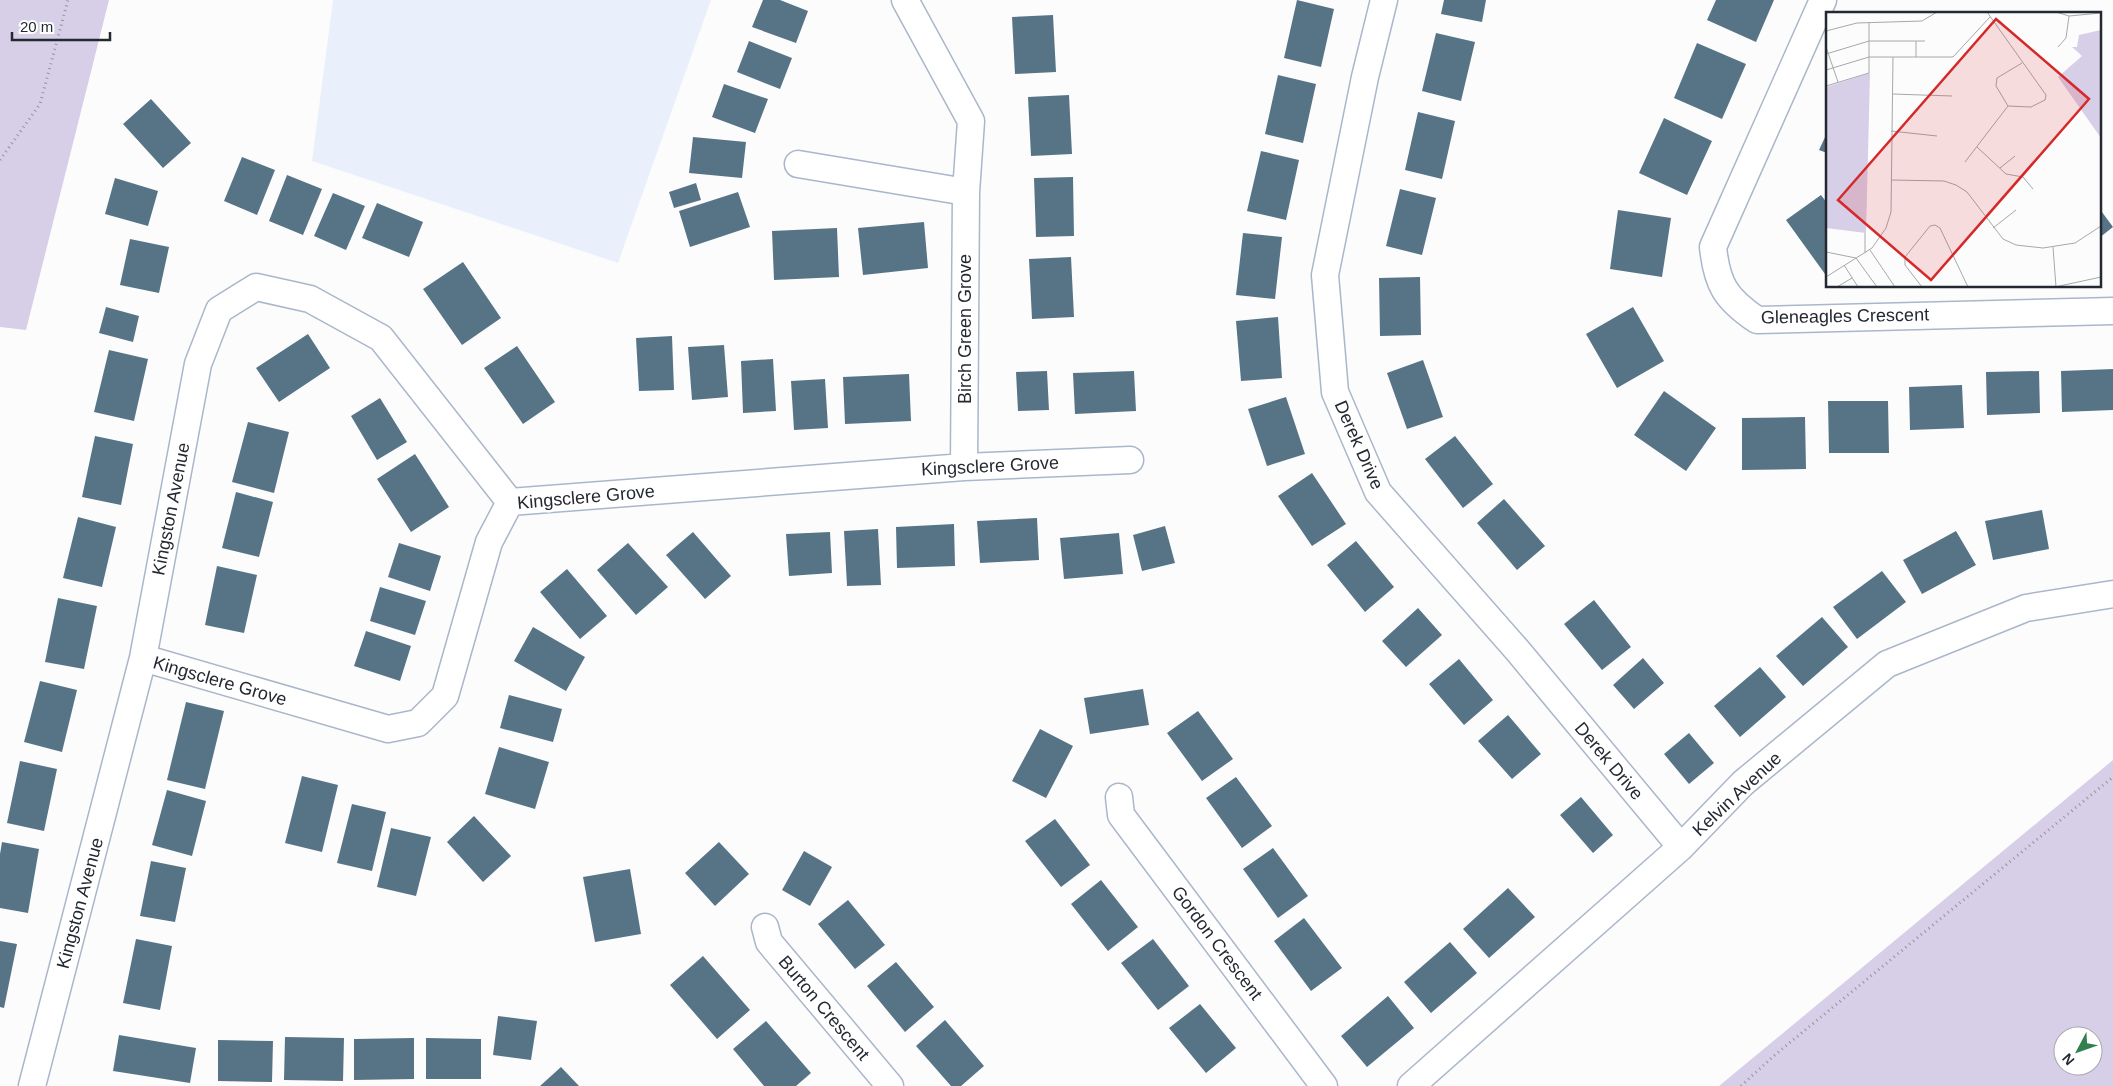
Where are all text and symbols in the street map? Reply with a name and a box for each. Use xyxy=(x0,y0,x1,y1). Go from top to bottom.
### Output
scale bar xyxy=(12,10,110,42)
inset map xyxy=(1826,12,2100,288)
text: 20 m xyxy=(20,18,53,35)
street label: Birch Green Grove xyxy=(955,254,975,404)
street label: Gleneagles Crescent xyxy=(1761,305,1929,327)
street label: Derek Drive xyxy=(1331,398,1387,492)
street label: Kingston Avenue xyxy=(148,441,194,577)
street label: Kingsclere Grove xyxy=(921,452,1059,480)
street label: Kingsclere Grove xyxy=(516,481,656,513)
street label: Kingsclere Grove xyxy=(151,652,289,710)
street label: Derek Drive xyxy=(1571,718,1647,804)
street label: Kelvin Avenue xyxy=(1689,748,1785,840)
street label: Kingston Avenue xyxy=(53,835,107,971)
street label: Gordon Crescent xyxy=(1168,882,1266,1004)
street label: Burton Crescent xyxy=(775,952,873,1064)
north arrow xyxy=(2053,1026,2103,1076)
text: N xyxy=(2059,1050,2078,1069)

